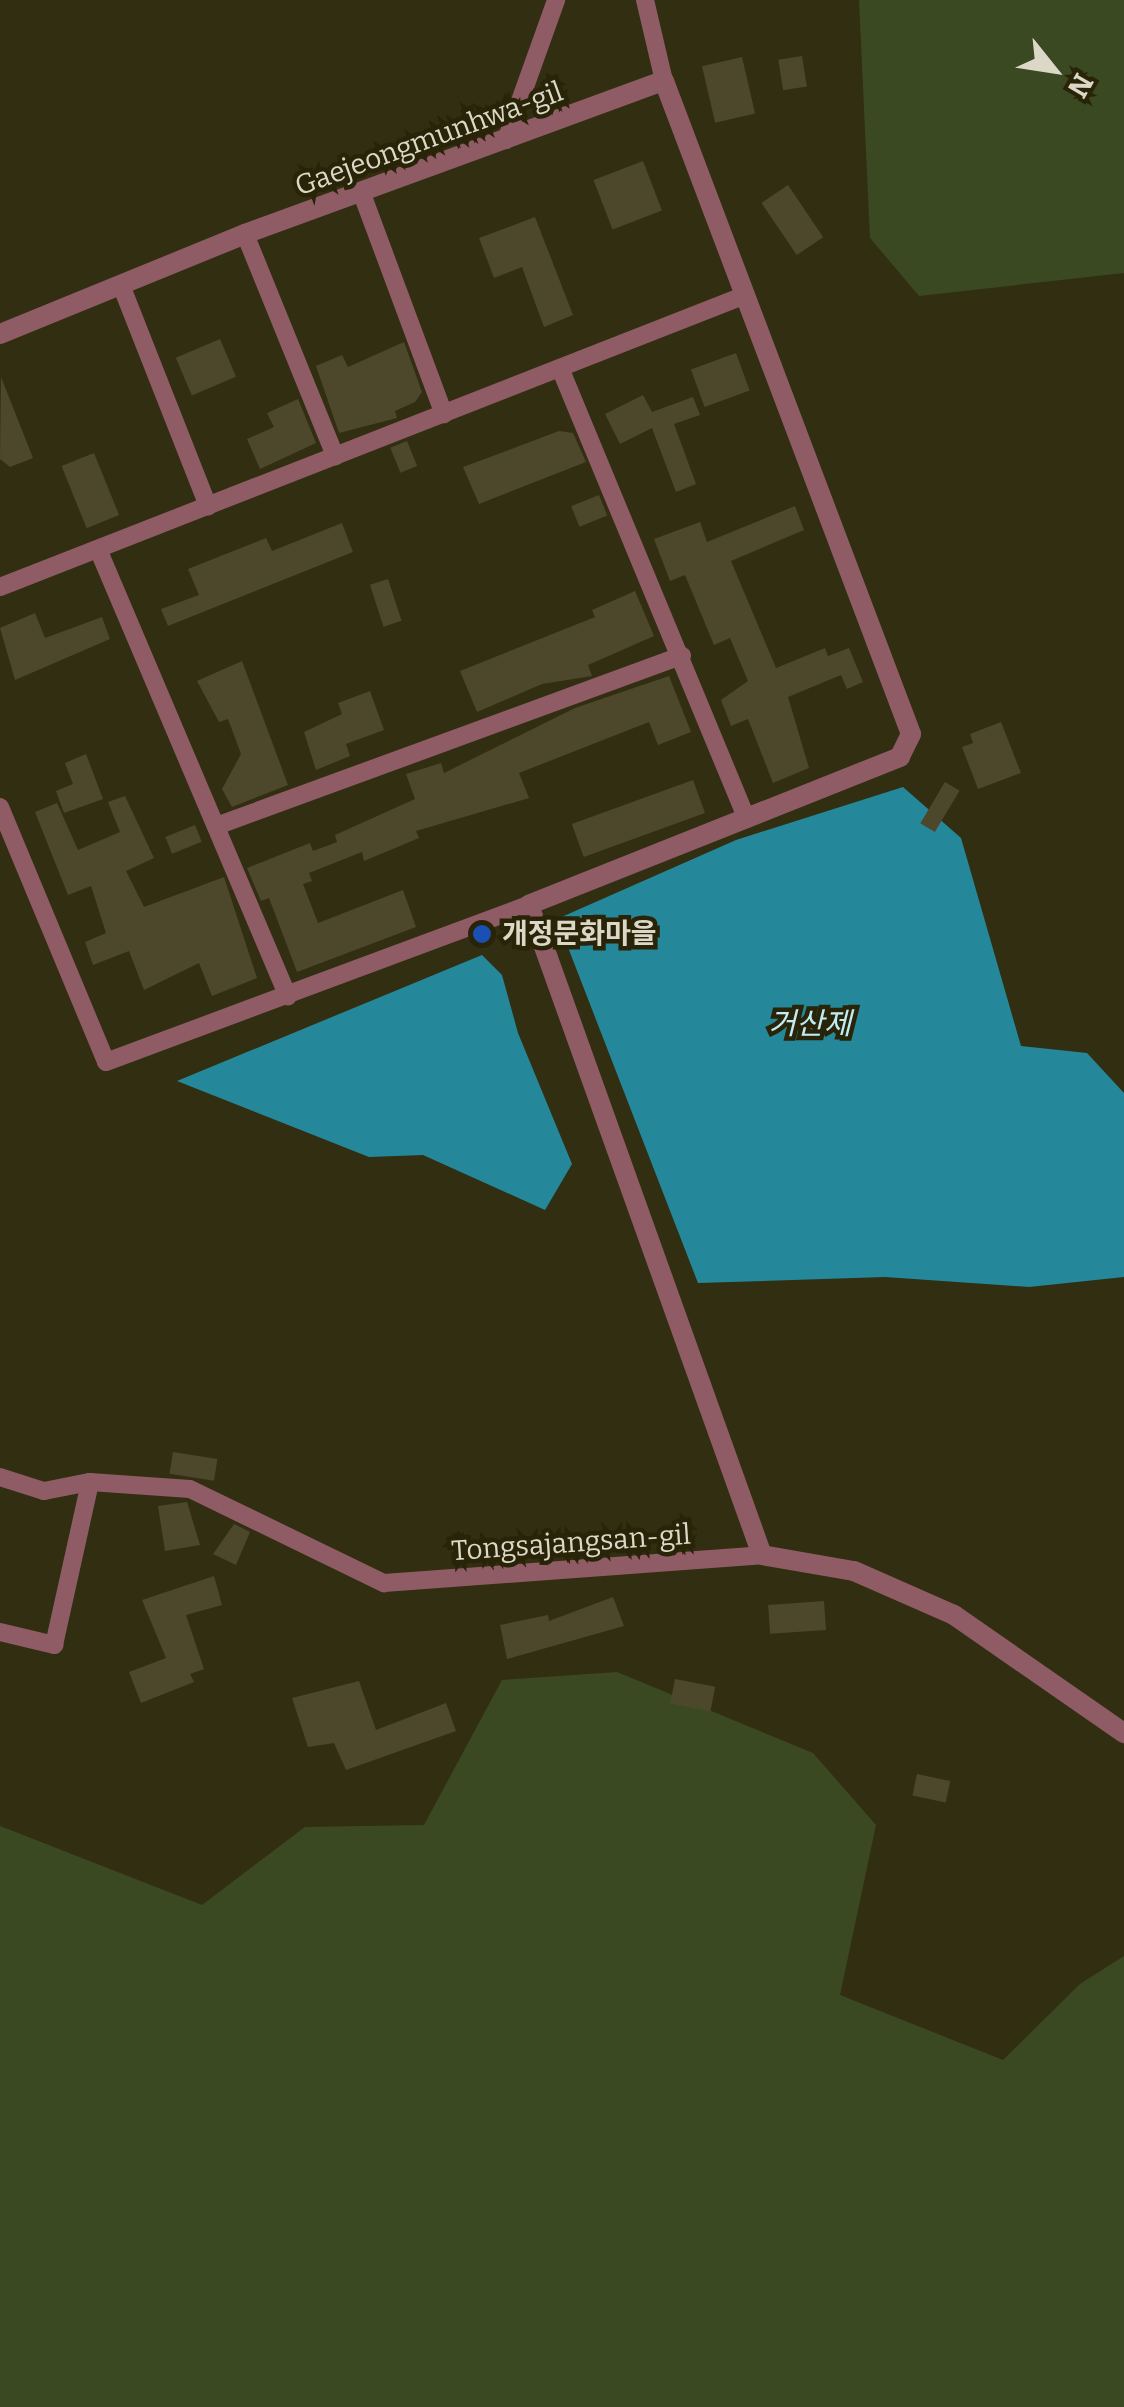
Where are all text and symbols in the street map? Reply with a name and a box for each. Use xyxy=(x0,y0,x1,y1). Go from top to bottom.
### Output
north arrow xyxy=(1004,20,1104,120)
text: N xyxy=(1061,68,1100,103)
street label: Gaejeongmunhwa-gil xyxy=(290,75,568,203)
place label: 개정문화마을 xyxy=(502,917,657,951)
marker: 개정문화마을 xyxy=(471,923,493,945)
water label: 거산제 xyxy=(769,1006,851,1042)
street label: Tongsajangsan-gil xyxy=(450,1518,692,1568)

